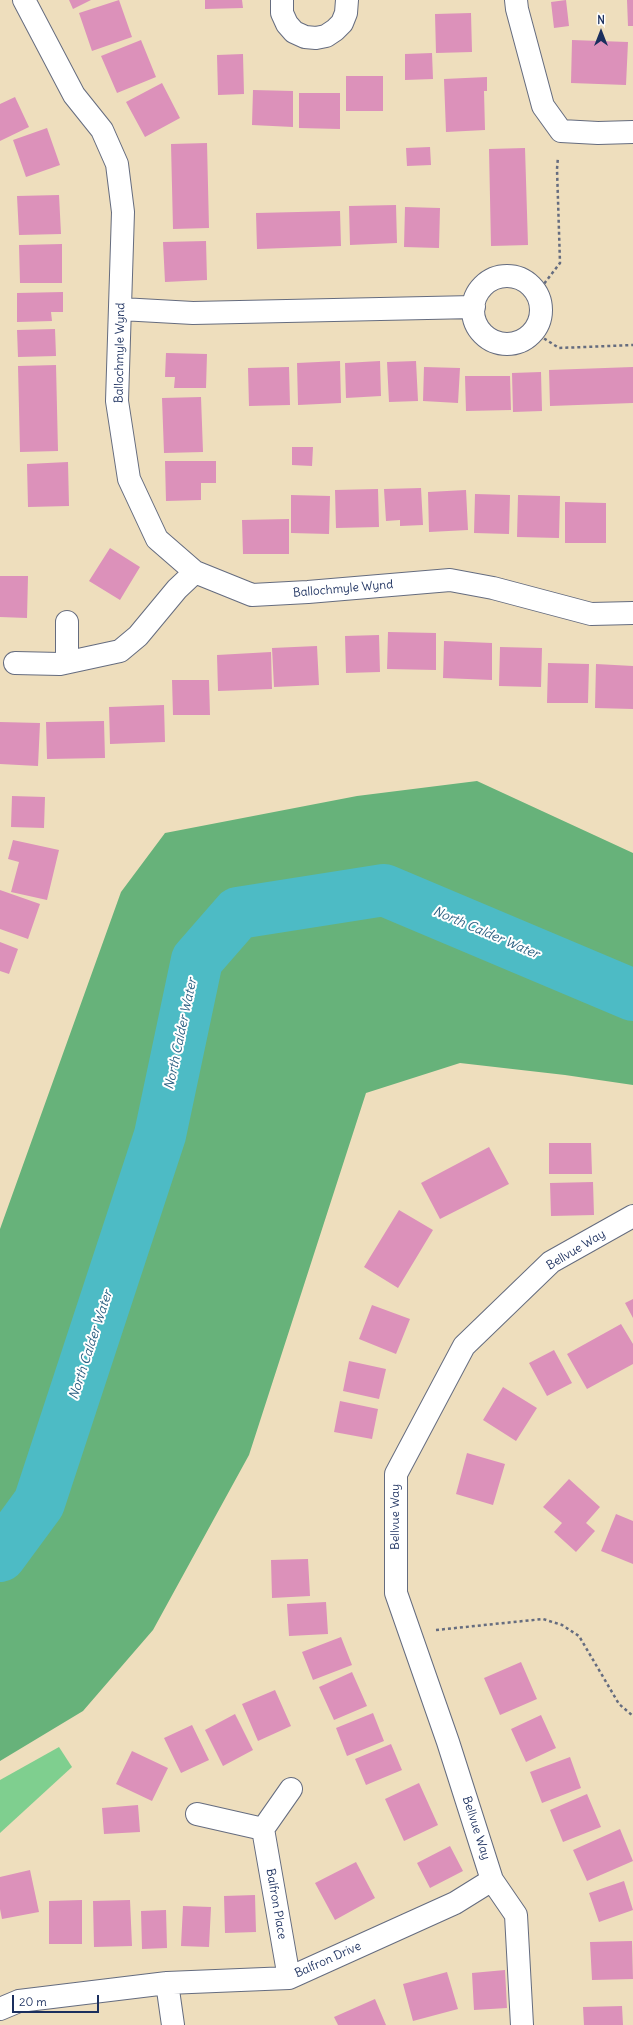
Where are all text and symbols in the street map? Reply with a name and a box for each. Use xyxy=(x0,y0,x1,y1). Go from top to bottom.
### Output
north arrow xyxy=(581,12,621,52)
text: N xyxy=(597,13,605,27)
street label: Ballochmyle Wynd xyxy=(112,303,128,403)
street label: Ballochmyle Wynd xyxy=(292,577,394,601)
water label: North Calder Water xyxy=(431,904,541,962)
water label: North Calder Water xyxy=(162,977,200,1091)
street label: Bellvue Way xyxy=(544,1227,608,1273)
water label: North Calder Water xyxy=(66,1289,116,1401)
street label: Bellvue Way xyxy=(389,1484,403,1550)
street label: Bellvue Way xyxy=(459,1794,493,1862)
street label: Balfron Place xyxy=(263,1867,289,1941)
street label: Balfron Drive xyxy=(293,1939,363,1981)
scale bar xyxy=(14,1987,101,2013)
text: 20 m xyxy=(19,1994,47,2009)

